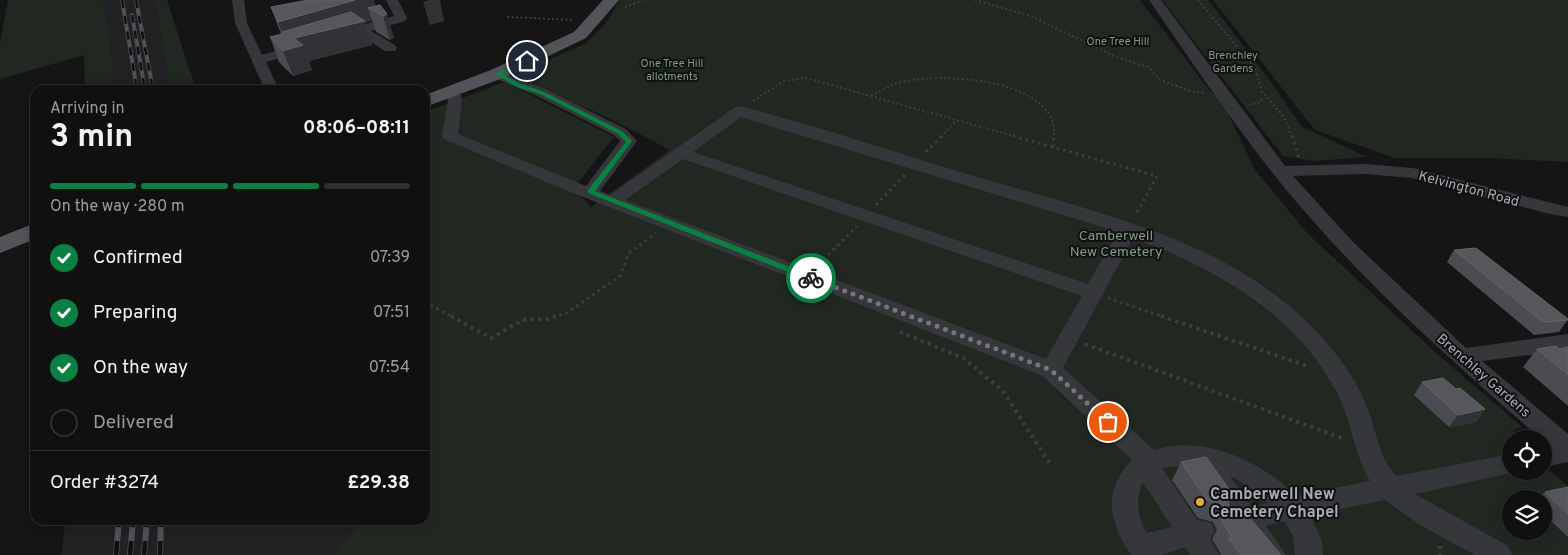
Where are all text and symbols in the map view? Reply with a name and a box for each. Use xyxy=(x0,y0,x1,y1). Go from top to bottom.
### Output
park label: One Tree Hill xyxy=(1087,35,1149,49)
pin xyxy=(506,40,548,82)
icon: home xyxy=(513,47,541,75)
park label: Brenchley Gardens xyxy=(1208,49,1258,76)
park label: One Tree Hill allotments xyxy=(641,57,703,84)
text: Arriving in xyxy=(50,99,125,119)
text: 08:06–08:11 xyxy=(303,116,410,140)
text: 3 min xyxy=(50,118,133,158)
street label: Kelvington Road xyxy=(1417,168,1521,211)
text: On the way · 280 m xyxy=(50,197,185,217)
park label: Camberwell New Cemetery xyxy=(1070,228,1162,261)
icon: check xyxy=(50,244,78,272)
text: Confirmed xyxy=(93,246,183,270)
text: 07:39 xyxy=(370,248,410,268)
courier xyxy=(786,253,836,303)
icon: bike xyxy=(797,264,825,292)
icon: check xyxy=(50,299,78,327)
text: Preparing xyxy=(93,301,177,325)
text: 07:51 xyxy=(373,303,410,323)
street label: Brenchley Gardens xyxy=(1433,331,1533,422)
icon: check xyxy=(50,354,78,382)
text: On the way xyxy=(93,356,188,380)
text: 07:54 xyxy=(369,358,410,378)
pin xyxy=(1087,401,1129,443)
icon: bag xyxy=(1094,408,1122,436)
text: Delivered xyxy=(93,411,174,435)
map controls xyxy=(1502,430,1552,540)
button: locate xyxy=(1502,430,1552,480)
text: Order #3274 xyxy=(50,471,159,495)
text: £29.38 xyxy=(347,471,410,495)
place label: Camberwell New Cemetery Chapel xyxy=(1210,485,1339,523)
button: layers xyxy=(1502,490,1552,540)
marker: Camberwell New Cemetery Chapel xyxy=(1194,496,1206,508)

